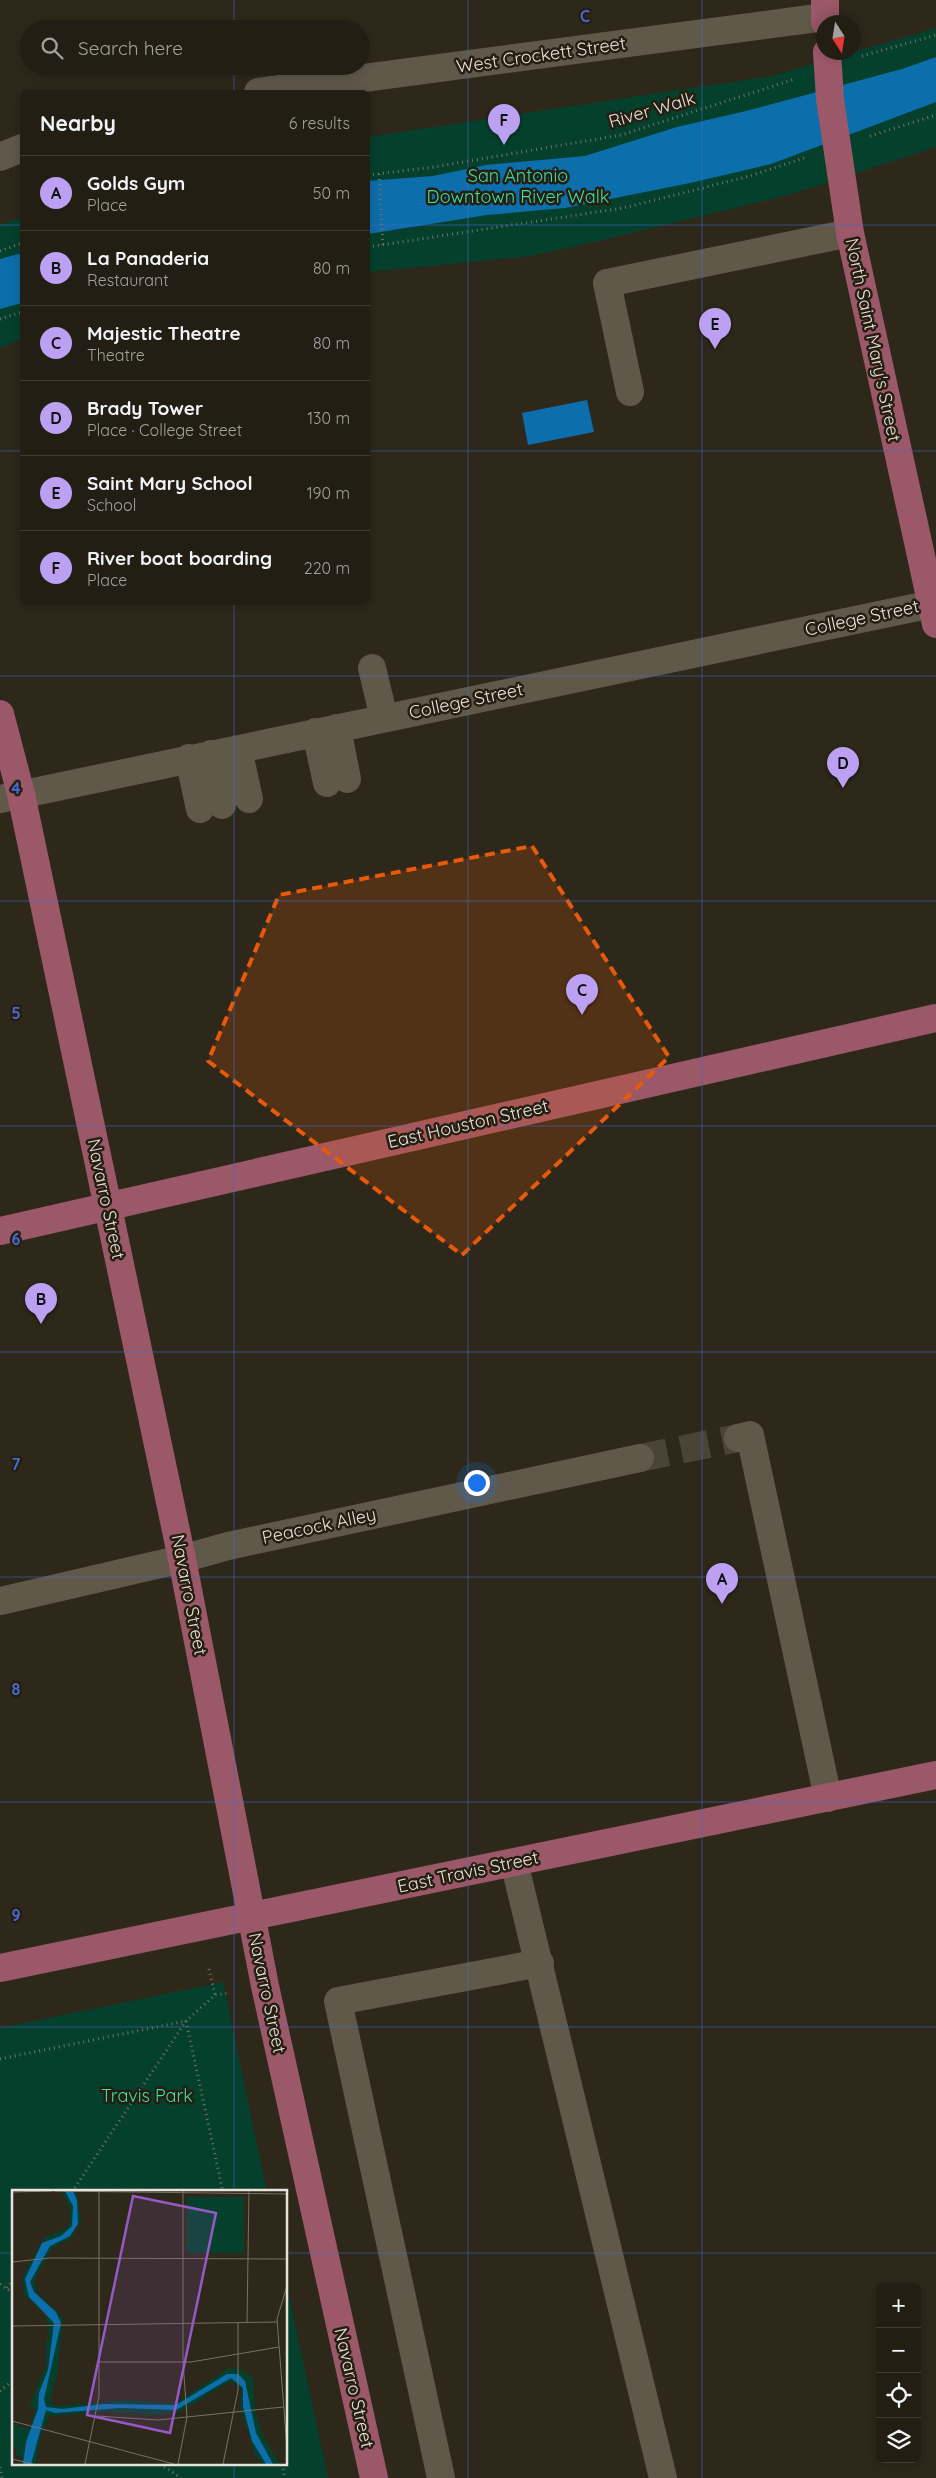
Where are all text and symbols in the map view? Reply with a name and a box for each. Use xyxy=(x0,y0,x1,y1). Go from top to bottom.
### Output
text: C xyxy=(580,6,590,26)
north arrow xyxy=(816,15,861,60)
search box xyxy=(20,20,370,75)
street label: West Crockett Street xyxy=(455,31,627,78)
icon: search xyxy=(38,34,66,62)
text: Search here xyxy=(78,36,183,60)
street label: River Walk xyxy=(606,86,698,133)
pin: F xyxy=(488,104,520,145)
text: Nearby xyxy=(40,110,116,136)
text: 6 results xyxy=(289,113,350,133)
park label: San Antonio Downtown River Walk xyxy=(427,164,609,208)
text: Golds Gym xyxy=(87,171,185,195)
text: A xyxy=(51,183,61,203)
text: 50 m xyxy=(313,183,350,203)
text: Place xyxy=(87,195,127,215)
street label: North Saint Mary's Street xyxy=(841,236,906,444)
text: La Panaderia xyxy=(87,246,209,270)
text: B xyxy=(51,258,61,278)
text: 80 m xyxy=(313,258,350,278)
text: Restaurant xyxy=(87,270,169,290)
pin: E xyxy=(699,308,731,349)
text: Majestic Theatre xyxy=(87,321,241,345)
text: C xyxy=(51,333,61,353)
text: 80 m xyxy=(313,333,350,353)
text: Theatre xyxy=(87,345,145,365)
text: Brady Tower xyxy=(87,396,203,420)
text: D xyxy=(50,408,62,428)
text: 130 m xyxy=(307,408,350,428)
text: Place · College Street xyxy=(87,420,242,440)
text: Saint Mary School xyxy=(87,471,253,495)
text: E xyxy=(51,483,61,503)
text: 190 m xyxy=(307,483,350,503)
text: School xyxy=(87,495,136,515)
text: River boat boarding xyxy=(87,546,272,570)
text: F xyxy=(52,558,61,578)
text: 220 m xyxy=(304,558,350,578)
text: Place xyxy=(87,570,127,590)
street label: College Street xyxy=(803,594,921,641)
street label: College Street xyxy=(407,677,525,724)
pin: D xyxy=(827,747,859,788)
text: 4 xyxy=(11,778,21,798)
pin: C xyxy=(566,974,598,1015)
text: 5 xyxy=(11,1003,21,1023)
street label: East Houston Street xyxy=(385,1094,551,1153)
street label: Navarro Street xyxy=(82,1137,130,1261)
text: 6 xyxy=(12,1229,21,1249)
pin: B xyxy=(25,1283,57,1324)
text: 7 xyxy=(12,1454,21,1474)
your location xyxy=(464,1470,490,1496)
street label: Peacock Alley xyxy=(260,1502,378,1549)
street label: Navarro Street xyxy=(167,1533,212,1657)
pin: A xyxy=(706,1563,738,1604)
text: 8 xyxy=(12,1679,21,1699)
street label: East Travis Street xyxy=(395,1845,541,1898)
text: 9 xyxy=(11,1905,21,1925)
street label: Navarro Street xyxy=(243,1931,291,2055)
park label: Travis Park xyxy=(101,2084,193,2107)
inset map xyxy=(12,2190,288,2466)
map controls xyxy=(876,2283,921,2463)
button: + xyxy=(876,2283,921,2328)
street label: Navarro Street xyxy=(329,2326,379,2450)
button: − xyxy=(876,2328,921,2373)
button: locate xyxy=(876,2373,921,2418)
button: layers xyxy=(876,2418,921,2463)

